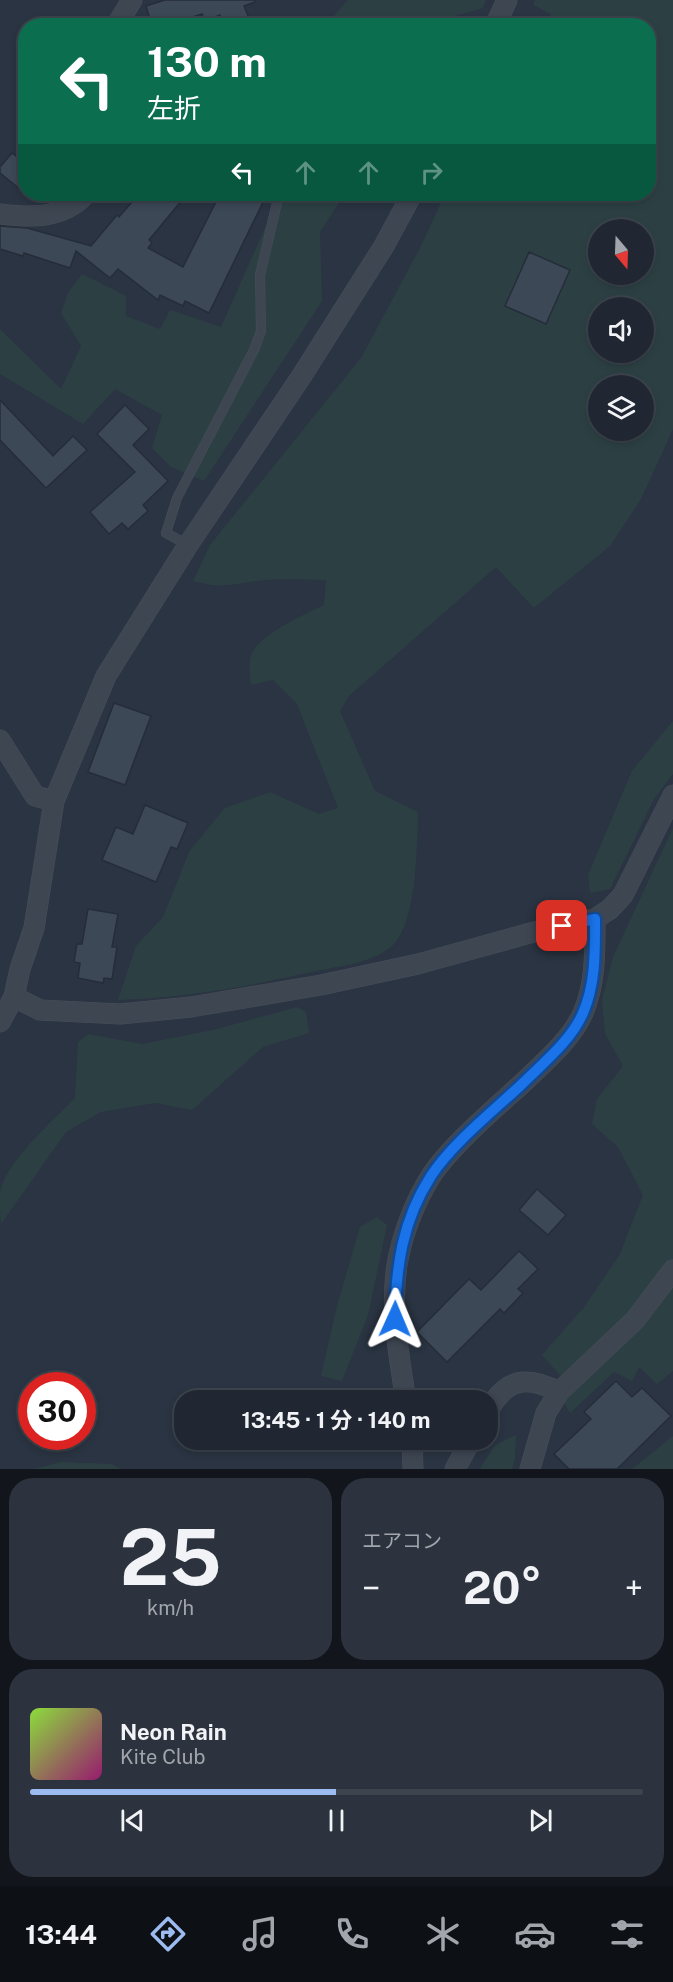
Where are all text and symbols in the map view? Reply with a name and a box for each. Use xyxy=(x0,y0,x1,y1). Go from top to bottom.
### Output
text: 130 m xyxy=(147,37,267,86)
icon: left xyxy=(48,42,126,120)
text: 左折 xyxy=(147,92,201,124)
icon: left xyxy=(226,156,259,189)
icon: ahead xyxy=(289,156,322,189)
icon: ahead xyxy=(352,156,385,189)
icon: right xyxy=(415,156,448,189)
north arrow xyxy=(588,219,654,285)
map controls xyxy=(588,219,654,441)
button: sound xyxy=(588,297,654,363)
button: layers xyxy=(588,375,654,441)
pin xyxy=(536,900,587,951)
icon: arrive xyxy=(545,909,578,942)
position arrow xyxy=(363,1287,427,1351)
speed limit sign: 30 xyxy=(18,1372,96,1450)
text: 13:45 · 1 分 · 140 m xyxy=(241,1407,431,1433)
text: 25 xyxy=(119,1511,222,1603)
text: エアコン xyxy=(362,1529,442,1553)
text: 20° xyxy=(463,1561,542,1614)
text: − xyxy=(362,1569,380,1607)
text: + xyxy=(625,1569,643,1607)
text: km/h xyxy=(147,1596,194,1620)
text: Neon Rain xyxy=(120,1719,227,1745)
text: Kite Club xyxy=(120,1745,205,1769)
icon: previous xyxy=(116,1804,149,1837)
icon: pause xyxy=(320,1804,353,1837)
icon: next xyxy=(524,1804,557,1837)
icon: directions xyxy=(147,1913,189,1955)
icon: music xyxy=(239,1913,281,1955)
icon: phone xyxy=(331,1913,373,1955)
icon: climate xyxy=(422,1913,464,1955)
icon: car xyxy=(514,1913,556,1955)
icon: filters xyxy=(606,1913,648,1955)
text: 13:44 xyxy=(25,1918,97,1950)

